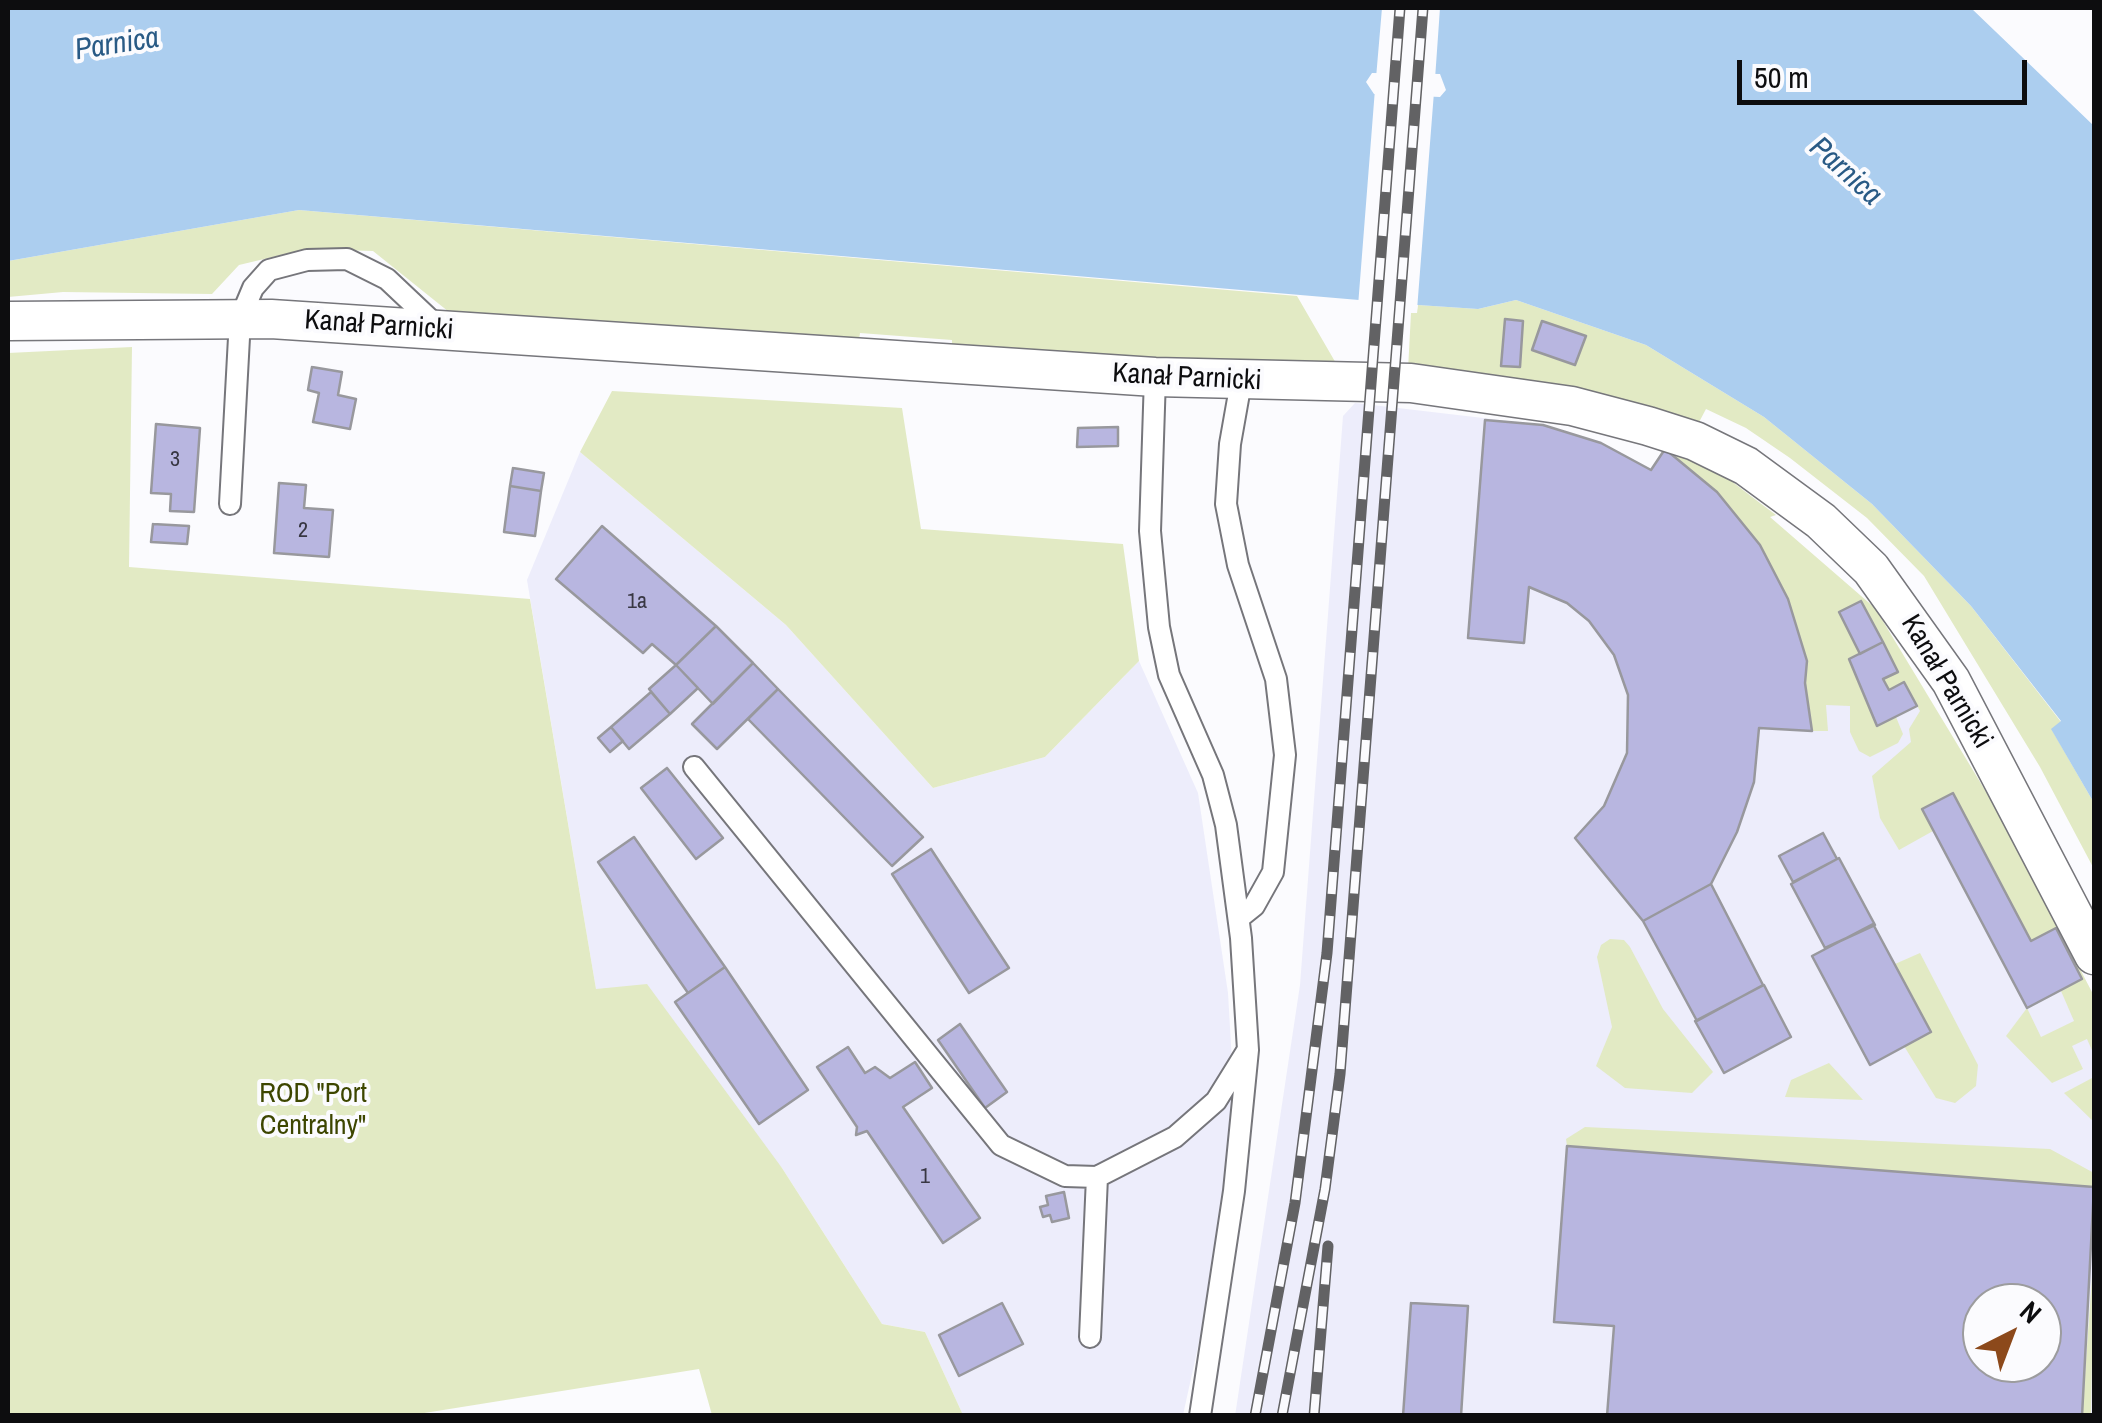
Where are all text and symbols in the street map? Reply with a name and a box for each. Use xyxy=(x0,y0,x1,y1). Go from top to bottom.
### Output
water label: Parnica xyxy=(72,21,162,69)
scale bar xyxy=(1742,40,2032,102)
text: 50 m xyxy=(1754,57,1809,97)
water label: Parnica xyxy=(1801,130,1889,214)
street label: Kanał Parnicki xyxy=(303,304,455,348)
street label: Kanał Parnicki xyxy=(1112,357,1262,399)
house number: 3 xyxy=(170,447,180,473)
house number: 2 xyxy=(298,518,308,544)
house number: 1a xyxy=(627,589,647,615)
street label: Kanał Parnicki xyxy=(1893,609,1999,755)
park label: ROD "Port Centralny" xyxy=(259,1077,367,1143)
house number: 1 xyxy=(920,1164,930,1190)
north arrow xyxy=(1962,1283,2062,1383)
text: N xyxy=(2012,1293,2050,1332)

